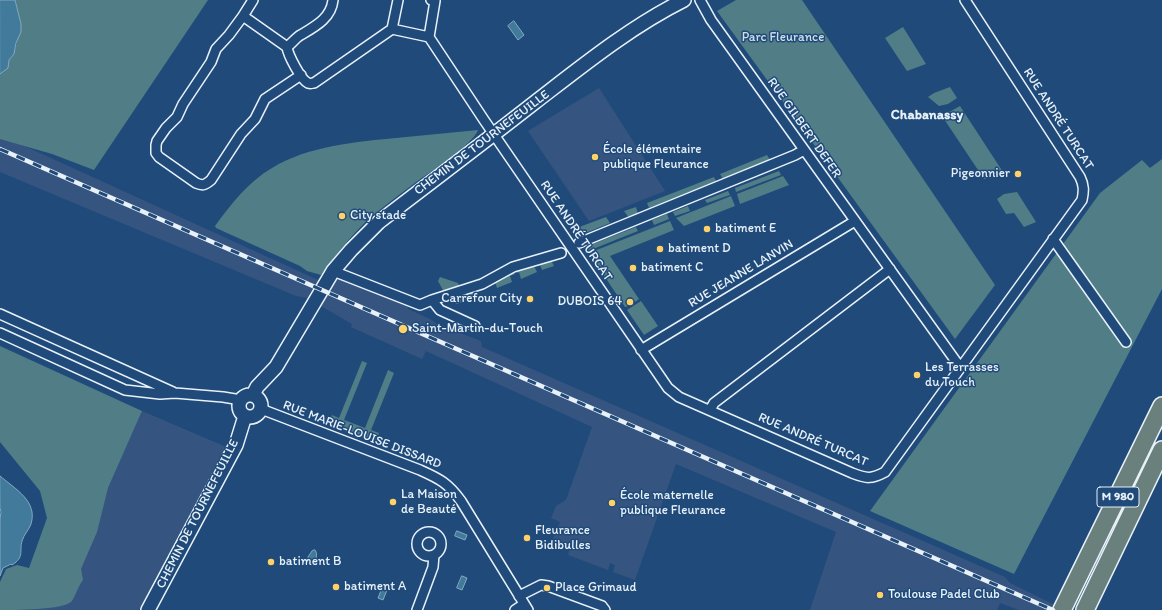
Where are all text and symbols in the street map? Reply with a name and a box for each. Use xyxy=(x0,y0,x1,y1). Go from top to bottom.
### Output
park label: Parc Fleurance xyxy=(742,30,824,46)
street label: RUE ANDRÉ TURCAT xyxy=(1019,65,1097,173)
street label: RUE GILBERT DEFER xyxy=(764,75,844,181)
street label: CHEMIN DE TOURNEFEUILLE xyxy=(411,87,553,199)
district label: Chabanassy xyxy=(891,107,963,123)
place label: École élémentaire publique Fleurance xyxy=(603,142,709,173)
marker: École élémentaire publique Fleurance xyxy=(590,152,600,162)
place label: Pigeonnier xyxy=(951,166,1010,182)
marker: Pigeonnier xyxy=(1013,169,1023,179)
street label: RUE ANDRÉ TURCAT xyxy=(537,178,615,284)
place label: City stade xyxy=(350,208,406,224)
marker: City stade xyxy=(337,211,347,221)
place label: batiment E xyxy=(715,221,776,237)
marker: batiment E xyxy=(702,224,712,234)
street label: RUE JEANNE LANVIN xyxy=(686,236,796,312)
place label: batiment D xyxy=(668,241,731,257)
marker: batiment D xyxy=(655,244,665,254)
place label: batiment C xyxy=(641,260,703,276)
marker: batiment C xyxy=(628,263,638,273)
place label: Carrefour City xyxy=(441,291,522,307)
marker: Carrefour City xyxy=(525,294,535,304)
place label: DUBOIS 64 xyxy=(557,294,622,310)
marker: DUBOIS 64 xyxy=(625,297,635,307)
place label: Saint-Martin-du-Touch xyxy=(412,321,543,337)
marker: Saint-Martin-du-Touch xyxy=(397,323,409,335)
place label: Les Terrasses du Touch xyxy=(925,360,999,391)
marker: Les Terrasses du Touch xyxy=(912,370,922,380)
street label: RUE MARIE-LOUISE DISSARD xyxy=(281,398,443,472)
street label: RUE ANDRÉ TURCAT xyxy=(756,410,870,470)
street label: CHEMIN DE TOURNEFEUILLE xyxy=(154,437,242,591)
place label: La Maison de Beauté xyxy=(401,487,457,518)
road number: M 980 xyxy=(1097,487,1139,507)
place label: École maternelle publique Fleurance xyxy=(620,488,726,519)
marker: La Maison de Beauté xyxy=(388,497,398,507)
marker: École maternelle publique Fleurance xyxy=(607,498,617,508)
place label: Fleurance Bidibulles xyxy=(535,523,591,554)
marker: Fleurance Bidibulles xyxy=(522,533,532,543)
place label: batiment B xyxy=(279,554,341,570)
marker: batiment B xyxy=(266,557,276,567)
place label: batiment A xyxy=(344,579,406,595)
place label: Place Grimaud xyxy=(555,580,637,596)
marker: batiment A xyxy=(331,582,341,592)
marker: Place Grimaud xyxy=(542,583,552,593)
place label: Toulouse Padel Club xyxy=(888,587,1000,603)
marker: Toulouse Padel Club xyxy=(875,590,885,600)

